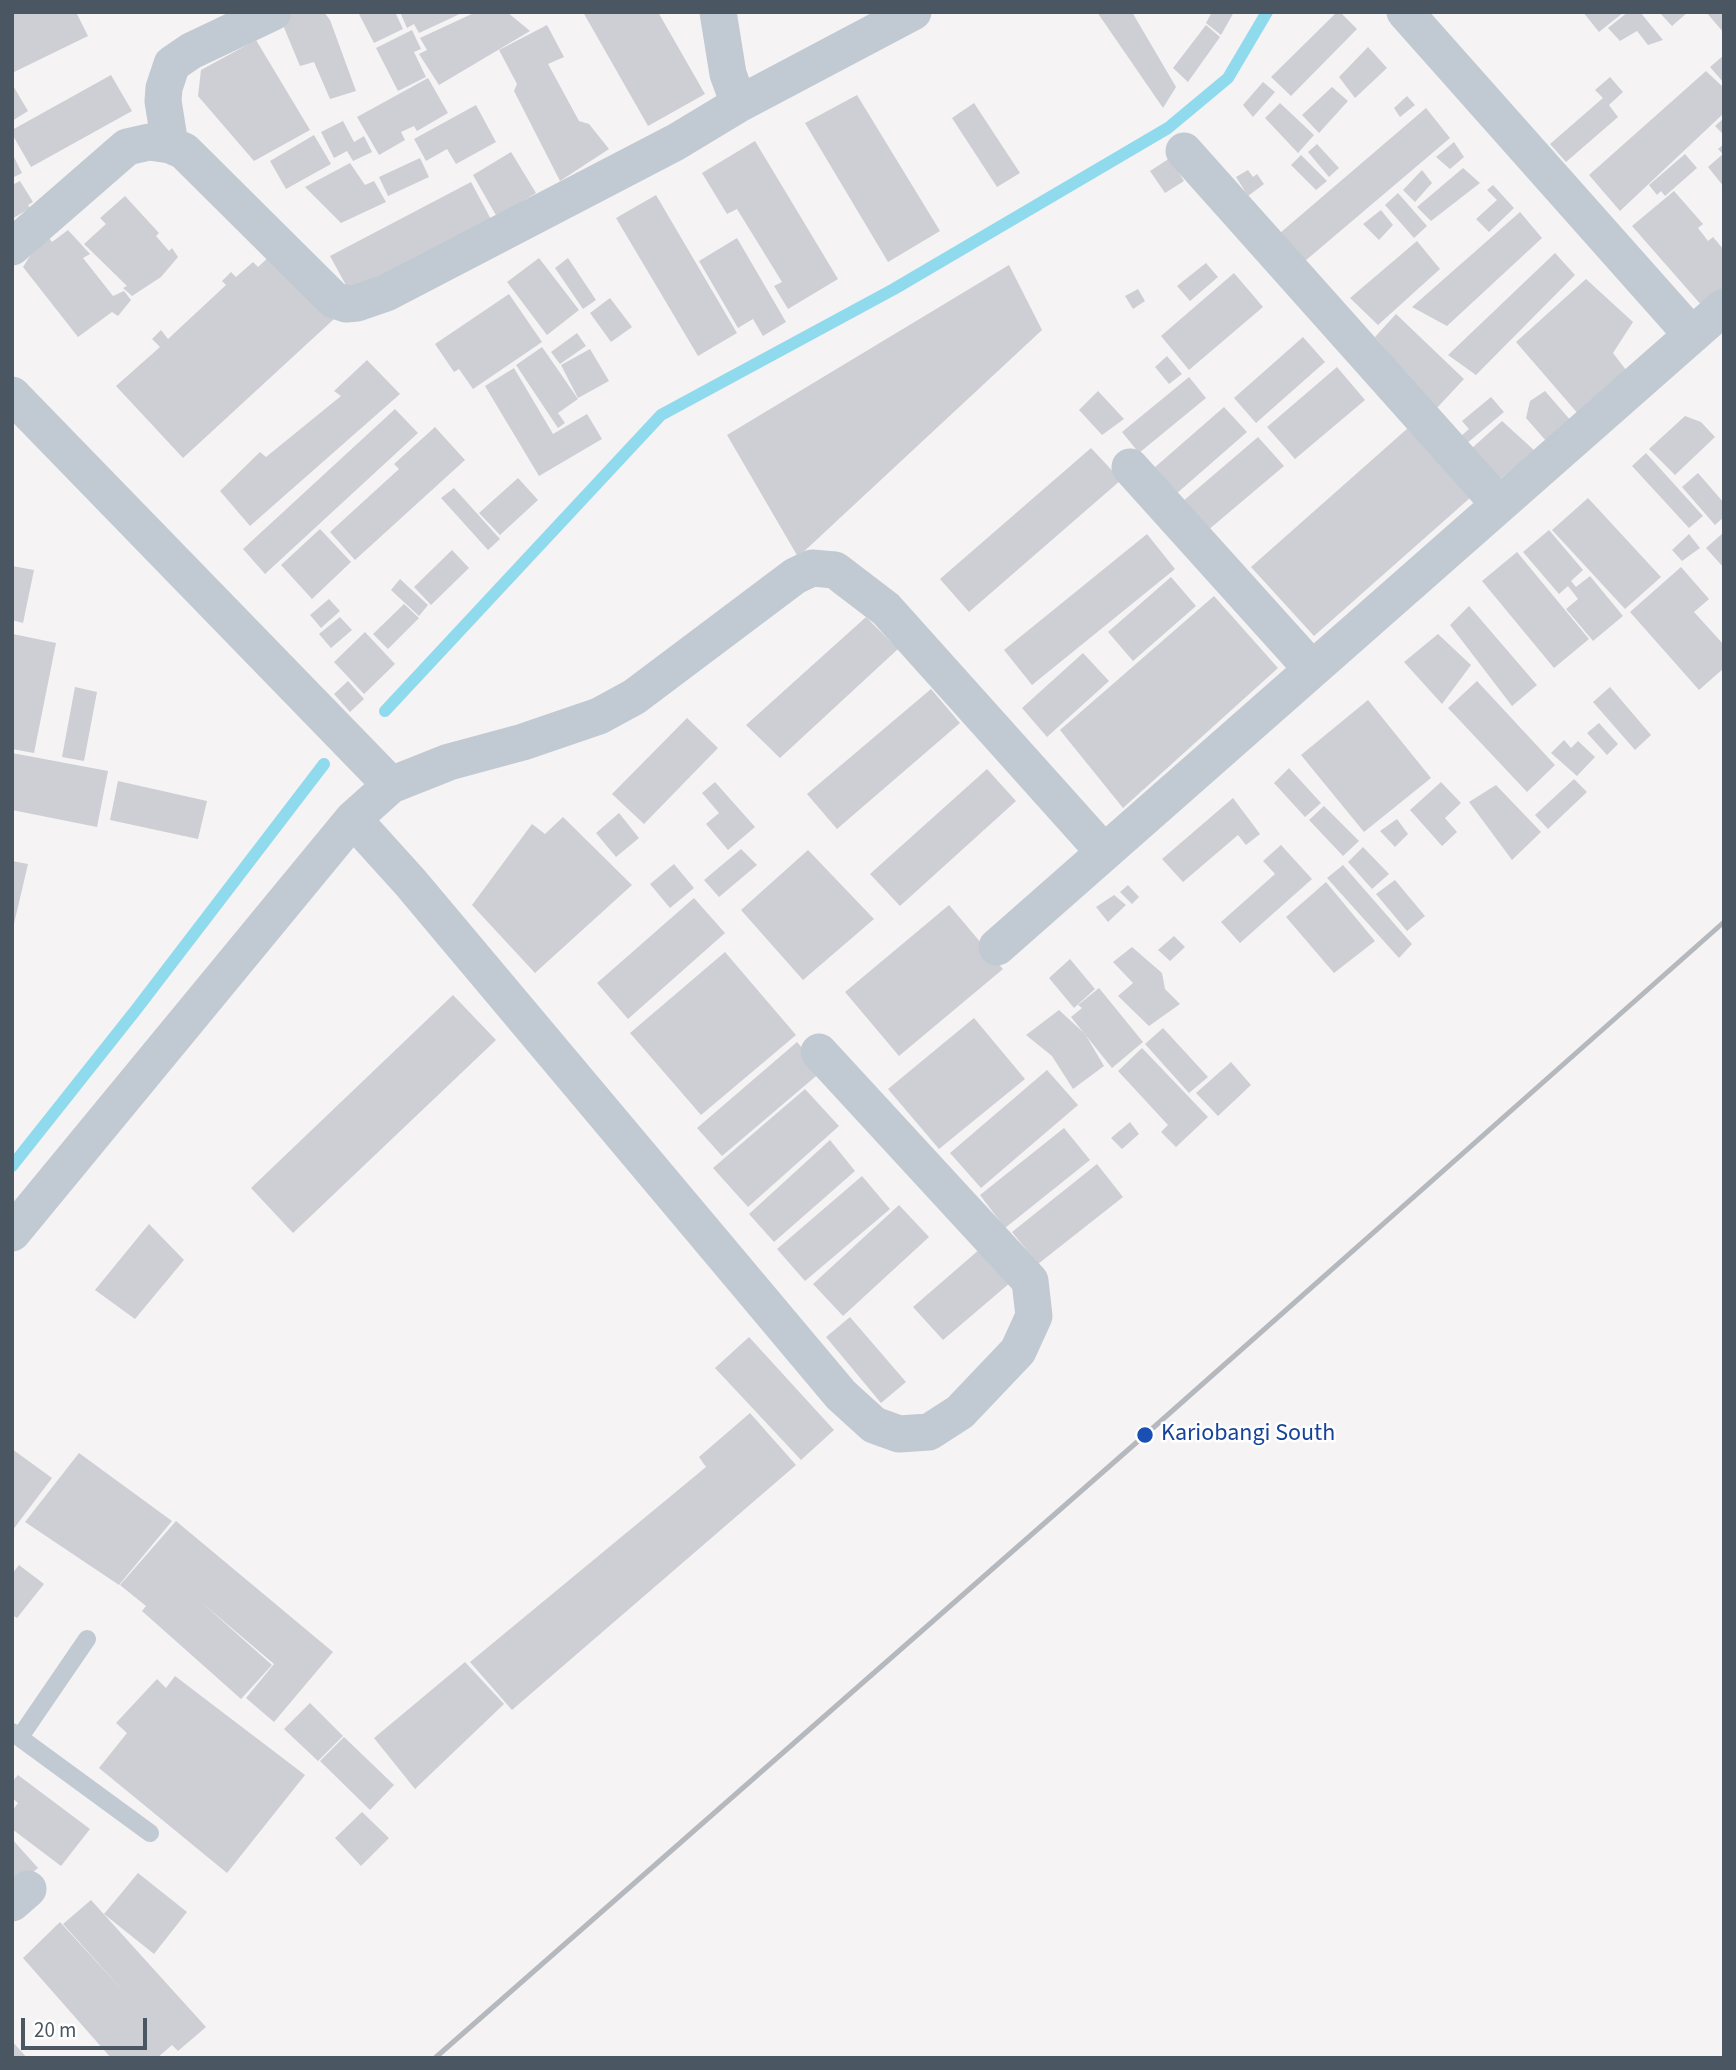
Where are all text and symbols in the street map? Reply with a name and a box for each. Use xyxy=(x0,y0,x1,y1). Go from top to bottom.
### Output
place label: Kariobangi South xyxy=(1161,1421,1335,1449)
marker: Kariobangi South xyxy=(1135,1425,1155,1445)
scale bar xyxy=(24,2004,150,2048)
text: 20 m xyxy=(34,2015,76,2045)

